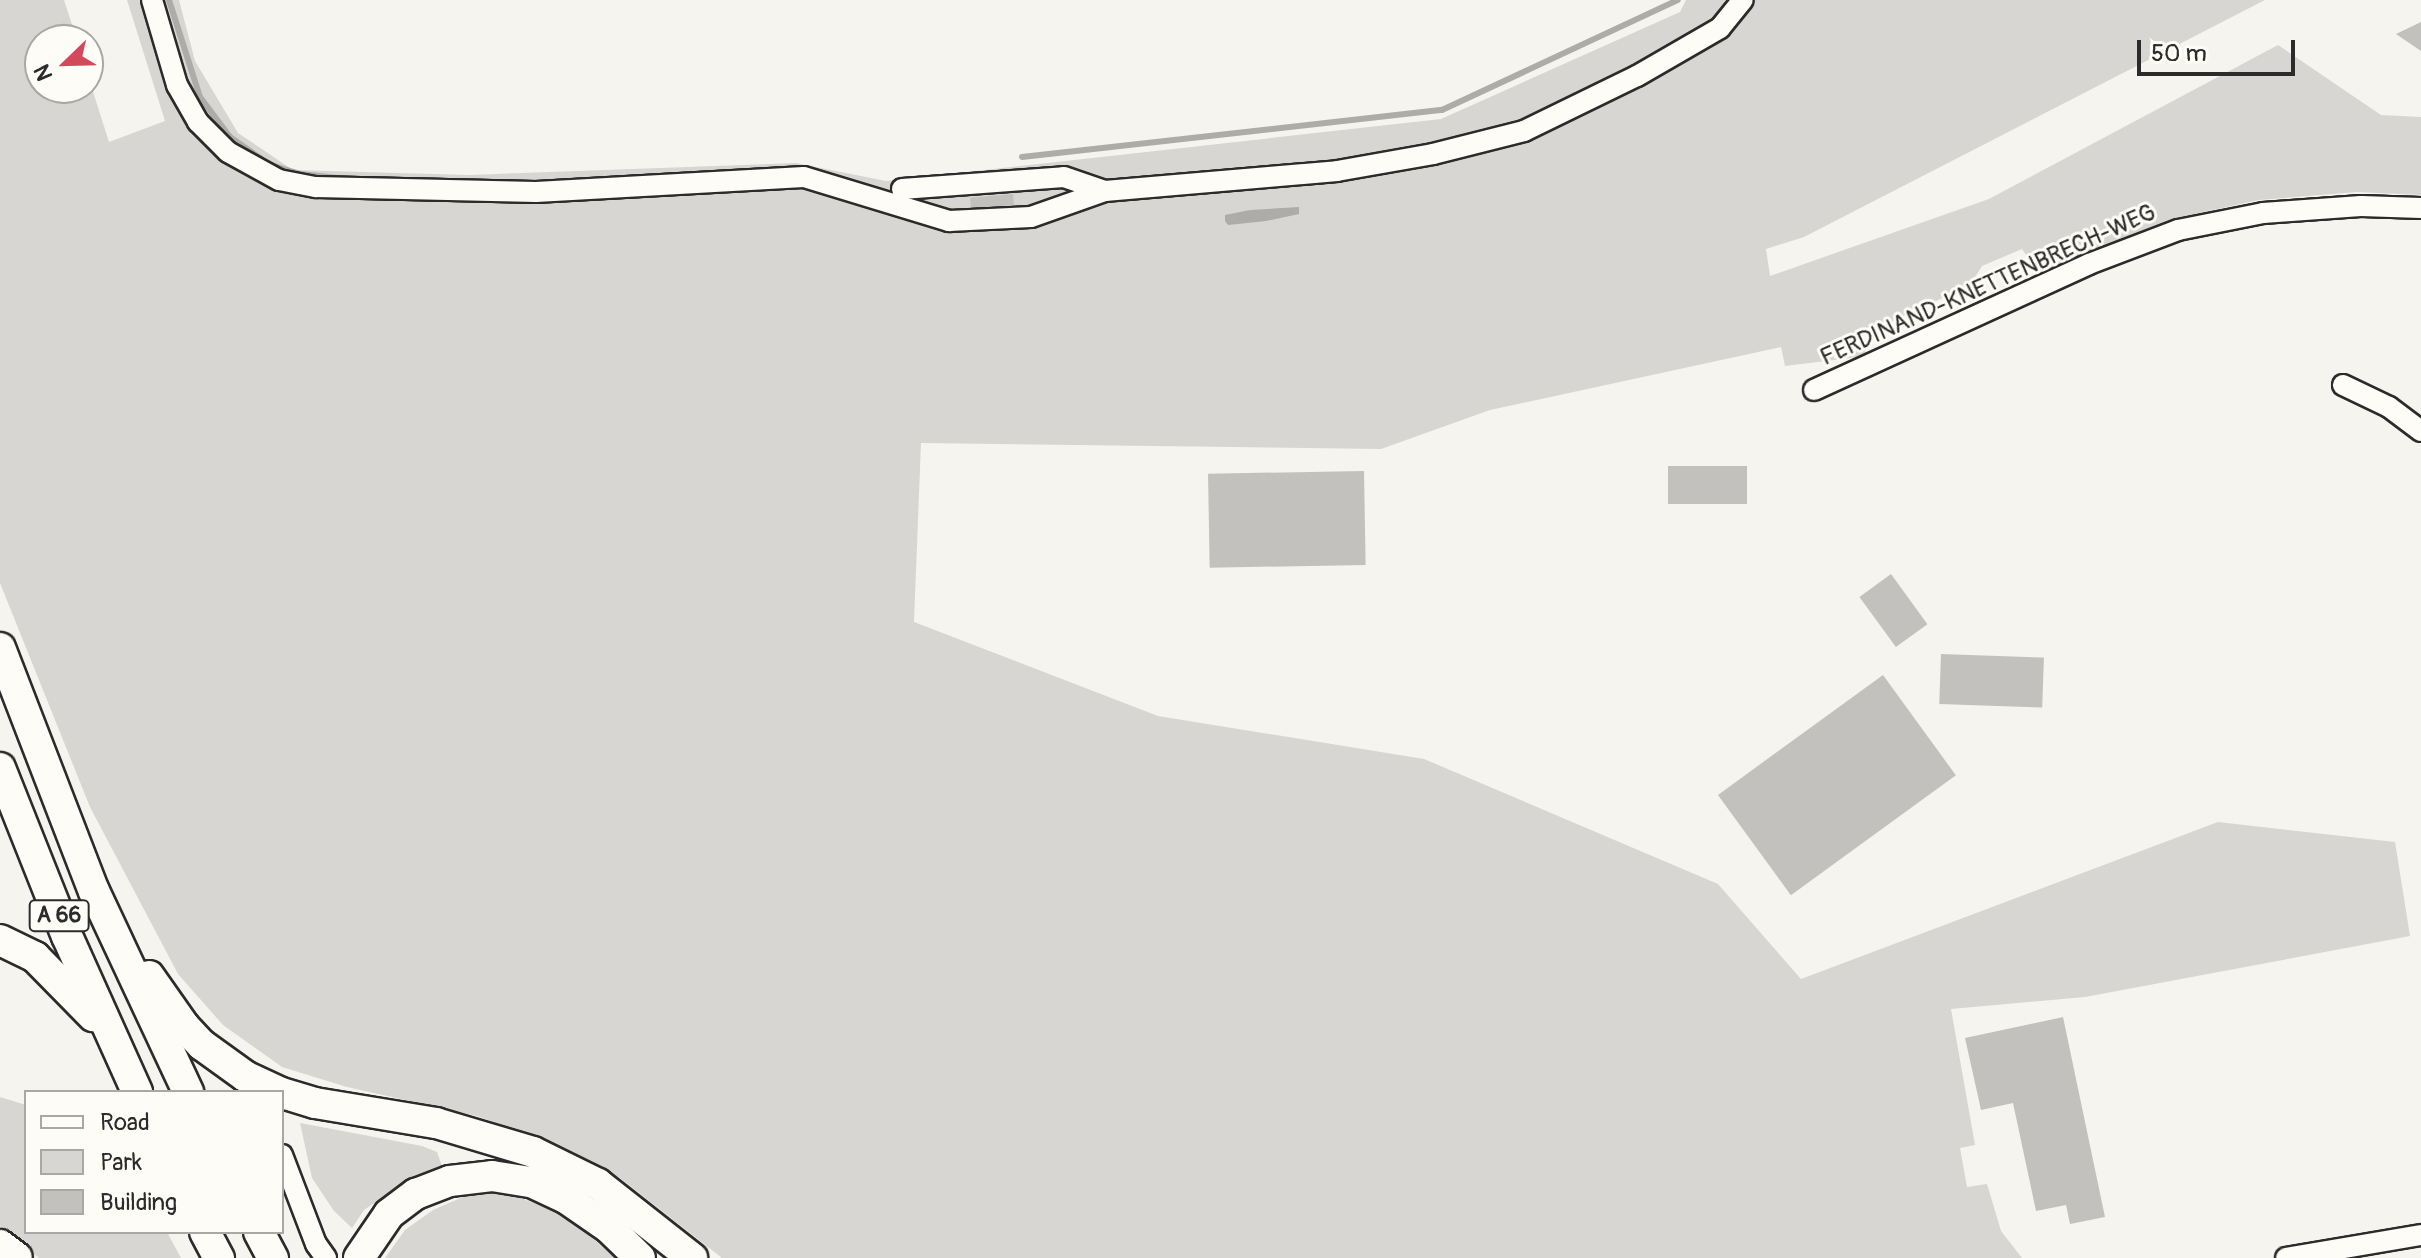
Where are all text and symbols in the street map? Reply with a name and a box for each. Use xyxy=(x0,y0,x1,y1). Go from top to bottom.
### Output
north arrow xyxy=(24,24,104,104)
scale bar xyxy=(2141,24,2299,74)
text: 50 m xyxy=(2151,39,2207,68)
text: N xyxy=(28,60,60,85)
street label: FERDINAND-KNETTENBRECH-WEG xyxy=(1816,198,2160,372)
road number: A 66 xyxy=(27,898,91,934)
legend xyxy=(24,1090,284,1234)
text: Road xyxy=(100,1108,150,1137)
text: Park xyxy=(100,1148,142,1177)
text: Building xyxy=(100,1188,177,1217)

